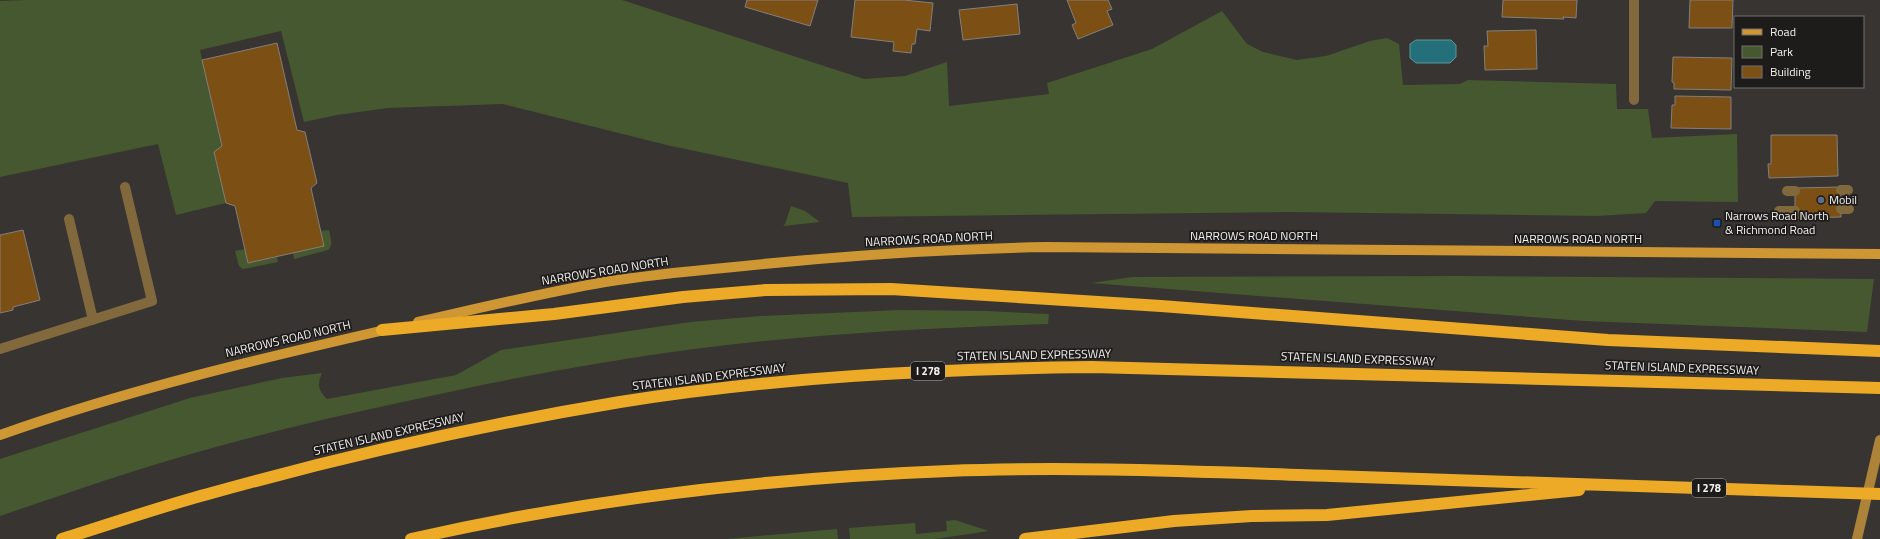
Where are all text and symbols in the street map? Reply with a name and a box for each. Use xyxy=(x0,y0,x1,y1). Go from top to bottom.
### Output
legend xyxy=(1734,16,1864,88)
text: Road xyxy=(1770,22,1796,41)
text: Park xyxy=(1770,42,1793,61)
text: Building xyxy=(1770,62,1811,81)
place label: Mobil xyxy=(1829,190,1857,209)
marker: Mobil xyxy=(1816,195,1826,205)
place label: Narrows Road North & Richmond Road xyxy=(1725,206,1829,239)
marker: Narrows Road North & Richmond Road xyxy=(1712,218,1722,228)
street label: NARROWS ROAD NORTH xyxy=(865,226,993,251)
street label: NARROWS ROAD NORTH xyxy=(1190,226,1318,245)
street label: NARROWS ROAD NORTH xyxy=(1514,229,1642,248)
street label: NARROWS ROAD NORTH xyxy=(540,251,670,290)
street label: NARROWS ROAD NORTH xyxy=(223,315,352,362)
street label: STATEN ISLAND EXPRESSWAY xyxy=(957,344,1112,365)
street label: STATEN ISLAND EXPRESSWAY xyxy=(1281,346,1436,371)
street label: STATEN ISLAND EXPRESSWAY xyxy=(1605,355,1760,380)
street label: STATEN ISLAND EXPRESSWAY xyxy=(631,358,787,395)
road number: I 278 xyxy=(911,362,945,380)
street label: STATEN ISLAND EXPRESSWAY xyxy=(312,407,467,460)
road number: I 278 xyxy=(1692,479,1726,497)

